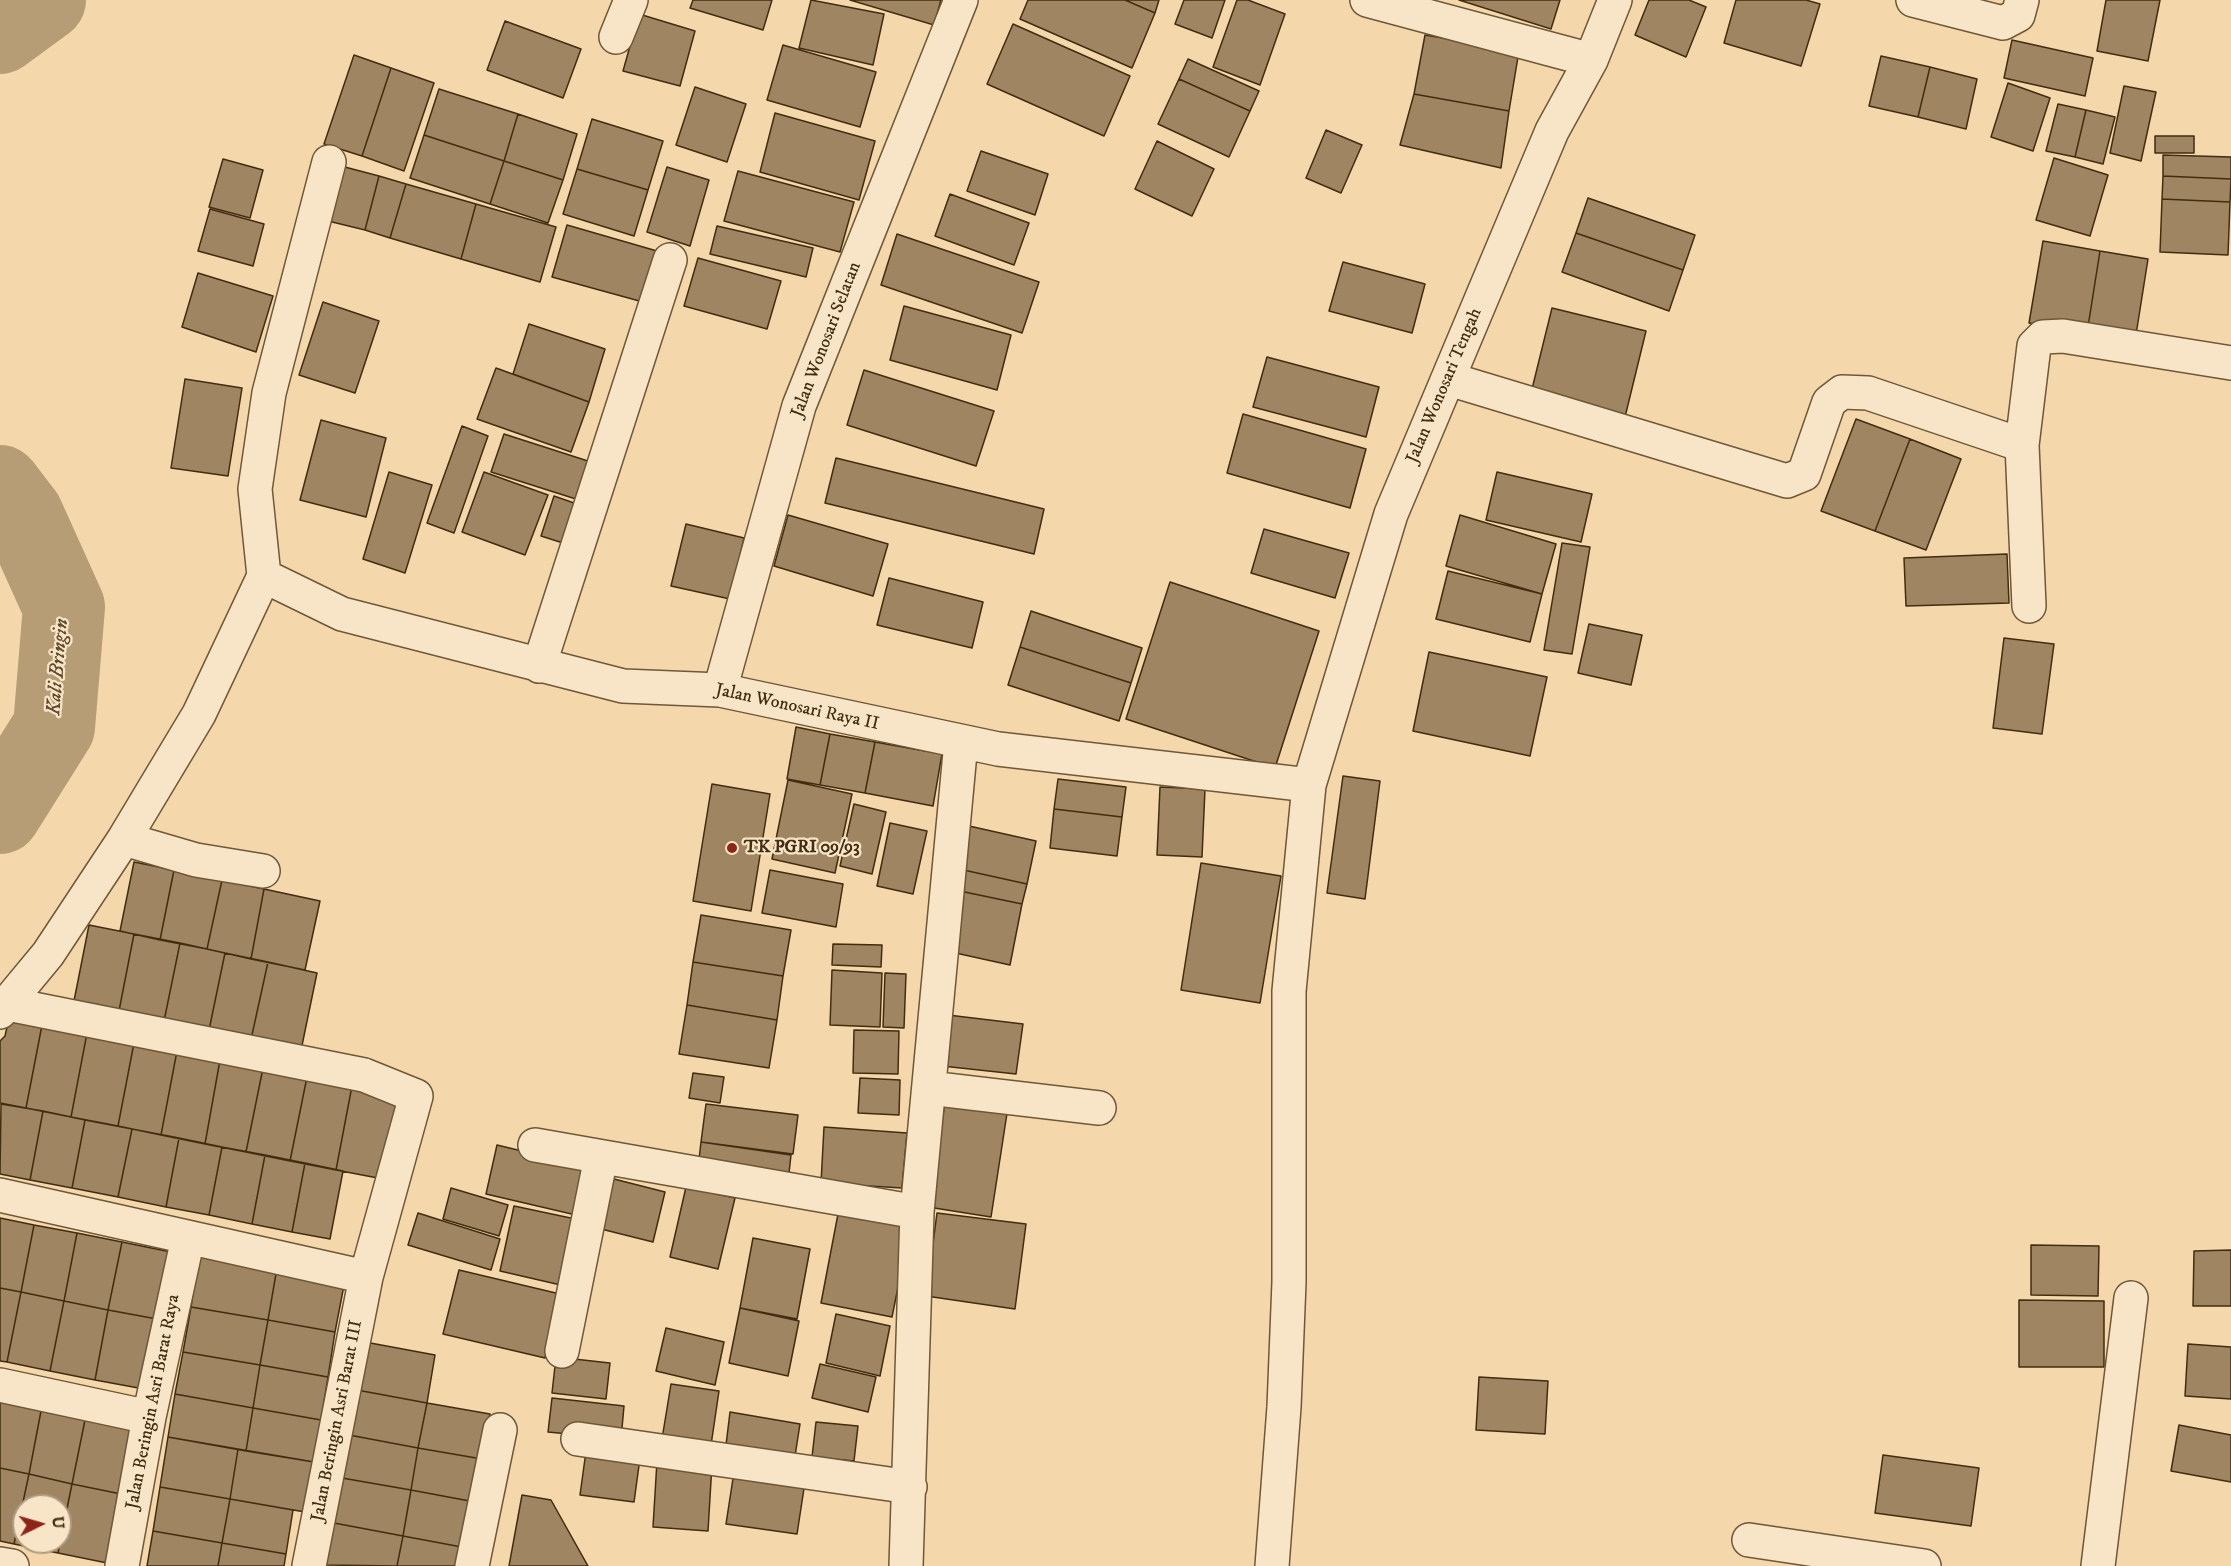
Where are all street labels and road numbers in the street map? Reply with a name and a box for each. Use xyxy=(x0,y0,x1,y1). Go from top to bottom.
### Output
street label: Jalan Wonosari Selatan xyxy=(787,259,867,421)
street label: Jalan Wonosari Tengah xyxy=(1403,305,1487,467)
street label: Jalan Wonosari Raya II xyxy=(713,680,881,736)
street label: Jalan Beringin Asri Barat Raya xyxy=(123,1293,185,1511)
street label: Jalan Beringin Asri Barat III xyxy=(308,1318,368,1524)

